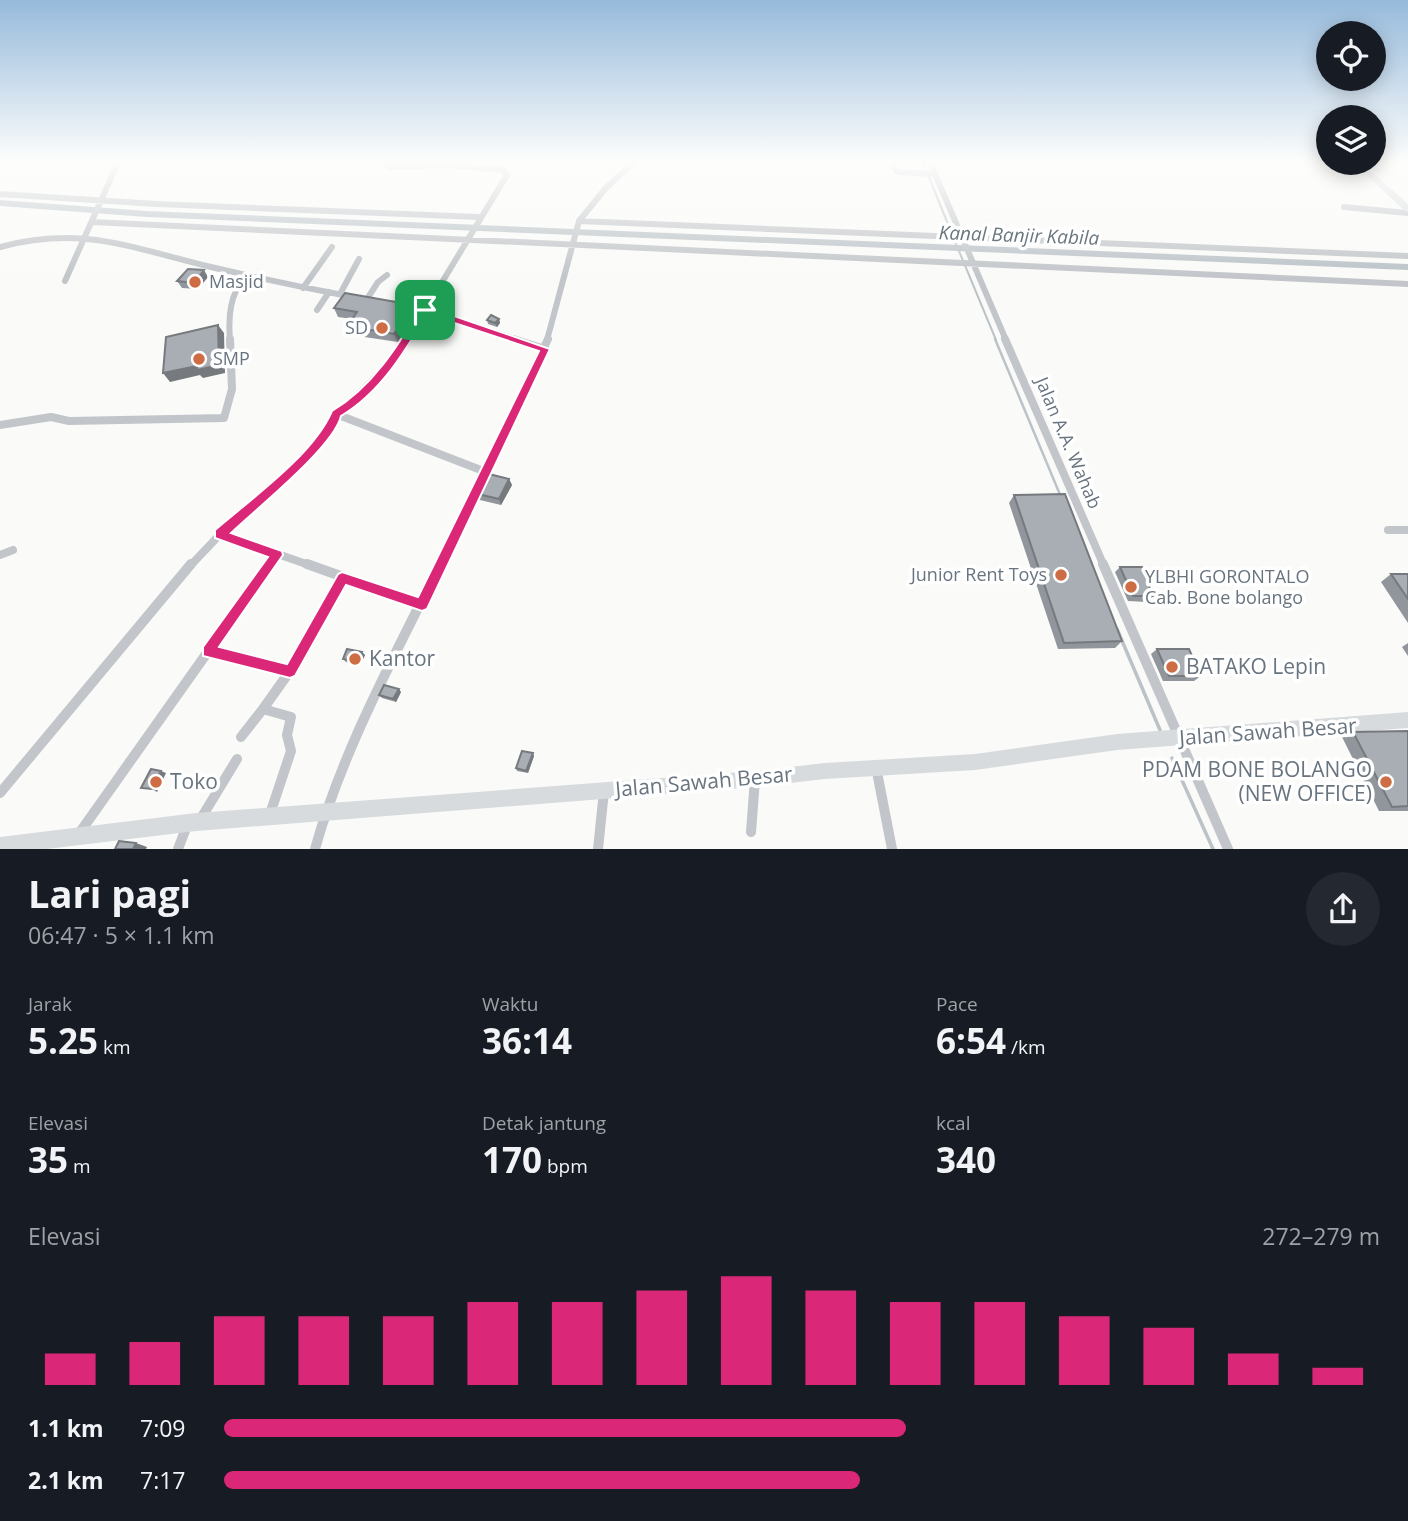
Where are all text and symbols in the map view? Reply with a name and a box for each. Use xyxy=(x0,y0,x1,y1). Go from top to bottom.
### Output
map controls xyxy=(1316,21,1386,175)
button: locate xyxy=(1316,21,1386,91)
button: layers xyxy=(1316,105,1386,175)
water label: Kanal Banjir Kabila xyxy=(938,219,1100,251)
place label: Masjid xyxy=(209,269,264,293)
marker: Masjid xyxy=(187,274,203,290)
pin xyxy=(395,280,455,340)
icon: arrive xyxy=(406,291,444,329)
place label: SD xyxy=(345,315,368,339)
marker: SD xyxy=(374,320,390,336)
place label: SMP xyxy=(213,346,250,370)
marker: SMP xyxy=(191,351,207,367)
street label: Jalan A.A. Wahab xyxy=(1030,371,1107,512)
place label: Junior Rent Toys xyxy=(909,562,1047,586)
place label: YLBHI GORONTALO Cab. Bone bolango xyxy=(1145,564,1310,609)
marker: Junior Rent Toys xyxy=(1053,567,1069,583)
marker: YLBHI GORONTALO Cab. Bone bolango xyxy=(1123,579,1139,595)
place label: Kantor xyxy=(369,644,436,672)
marker: Kantor xyxy=(347,651,363,667)
place label: BATAKO Lepin xyxy=(1186,652,1326,680)
marker: BATAKO Lepin xyxy=(1164,659,1180,675)
street label: Jalan Sawah Besar xyxy=(1176,711,1358,751)
place label: PDAM BONE BOLANGO (NEW OFFICE) xyxy=(1142,755,1372,807)
street label: Jalan Sawah Besar xyxy=(612,759,794,803)
place label: Toko xyxy=(170,767,218,795)
marker: Toko xyxy=(148,774,164,790)
marker: PDAM BONE BOLANGO (NEW OFFICE) xyxy=(1378,774,1394,790)
text: Lari pagi xyxy=(28,867,191,919)
button: share xyxy=(1306,872,1380,946)
text: 06:47 · 5 × 1.1 km xyxy=(28,919,215,951)
text: Jarak xyxy=(28,991,72,1017)
text: Waktu xyxy=(482,991,539,1017)
text: Pace xyxy=(936,991,978,1017)
text: 5.25 xyxy=(28,1017,98,1064)
text: 36:14 xyxy=(482,1017,572,1064)
text: 6:54 xyxy=(936,1017,1006,1064)
text: km xyxy=(98,1034,131,1060)
text: /km xyxy=(1006,1034,1046,1060)
text: Elevasi xyxy=(28,1110,88,1136)
text: Detak jantung xyxy=(482,1110,606,1136)
text: kcal xyxy=(936,1110,970,1136)
text: 35 xyxy=(28,1136,68,1183)
text: 170 xyxy=(482,1136,542,1183)
text: 340 xyxy=(936,1136,996,1183)
text: m xyxy=(68,1153,91,1179)
text: bpm xyxy=(542,1153,588,1179)
text: Elevasi xyxy=(28,1220,101,1252)
text: 272–279 m xyxy=(1262,1220,1380,1252)
text: 1.1 km xyxy=(28,1412,104,1444)
text: 7:09 xyxy=(140,1412,186,1444)
text: 2.1 km xyxy=(28,1464,104,1496)
text: 7:17 xyxy=(140,1464,186,1496)

